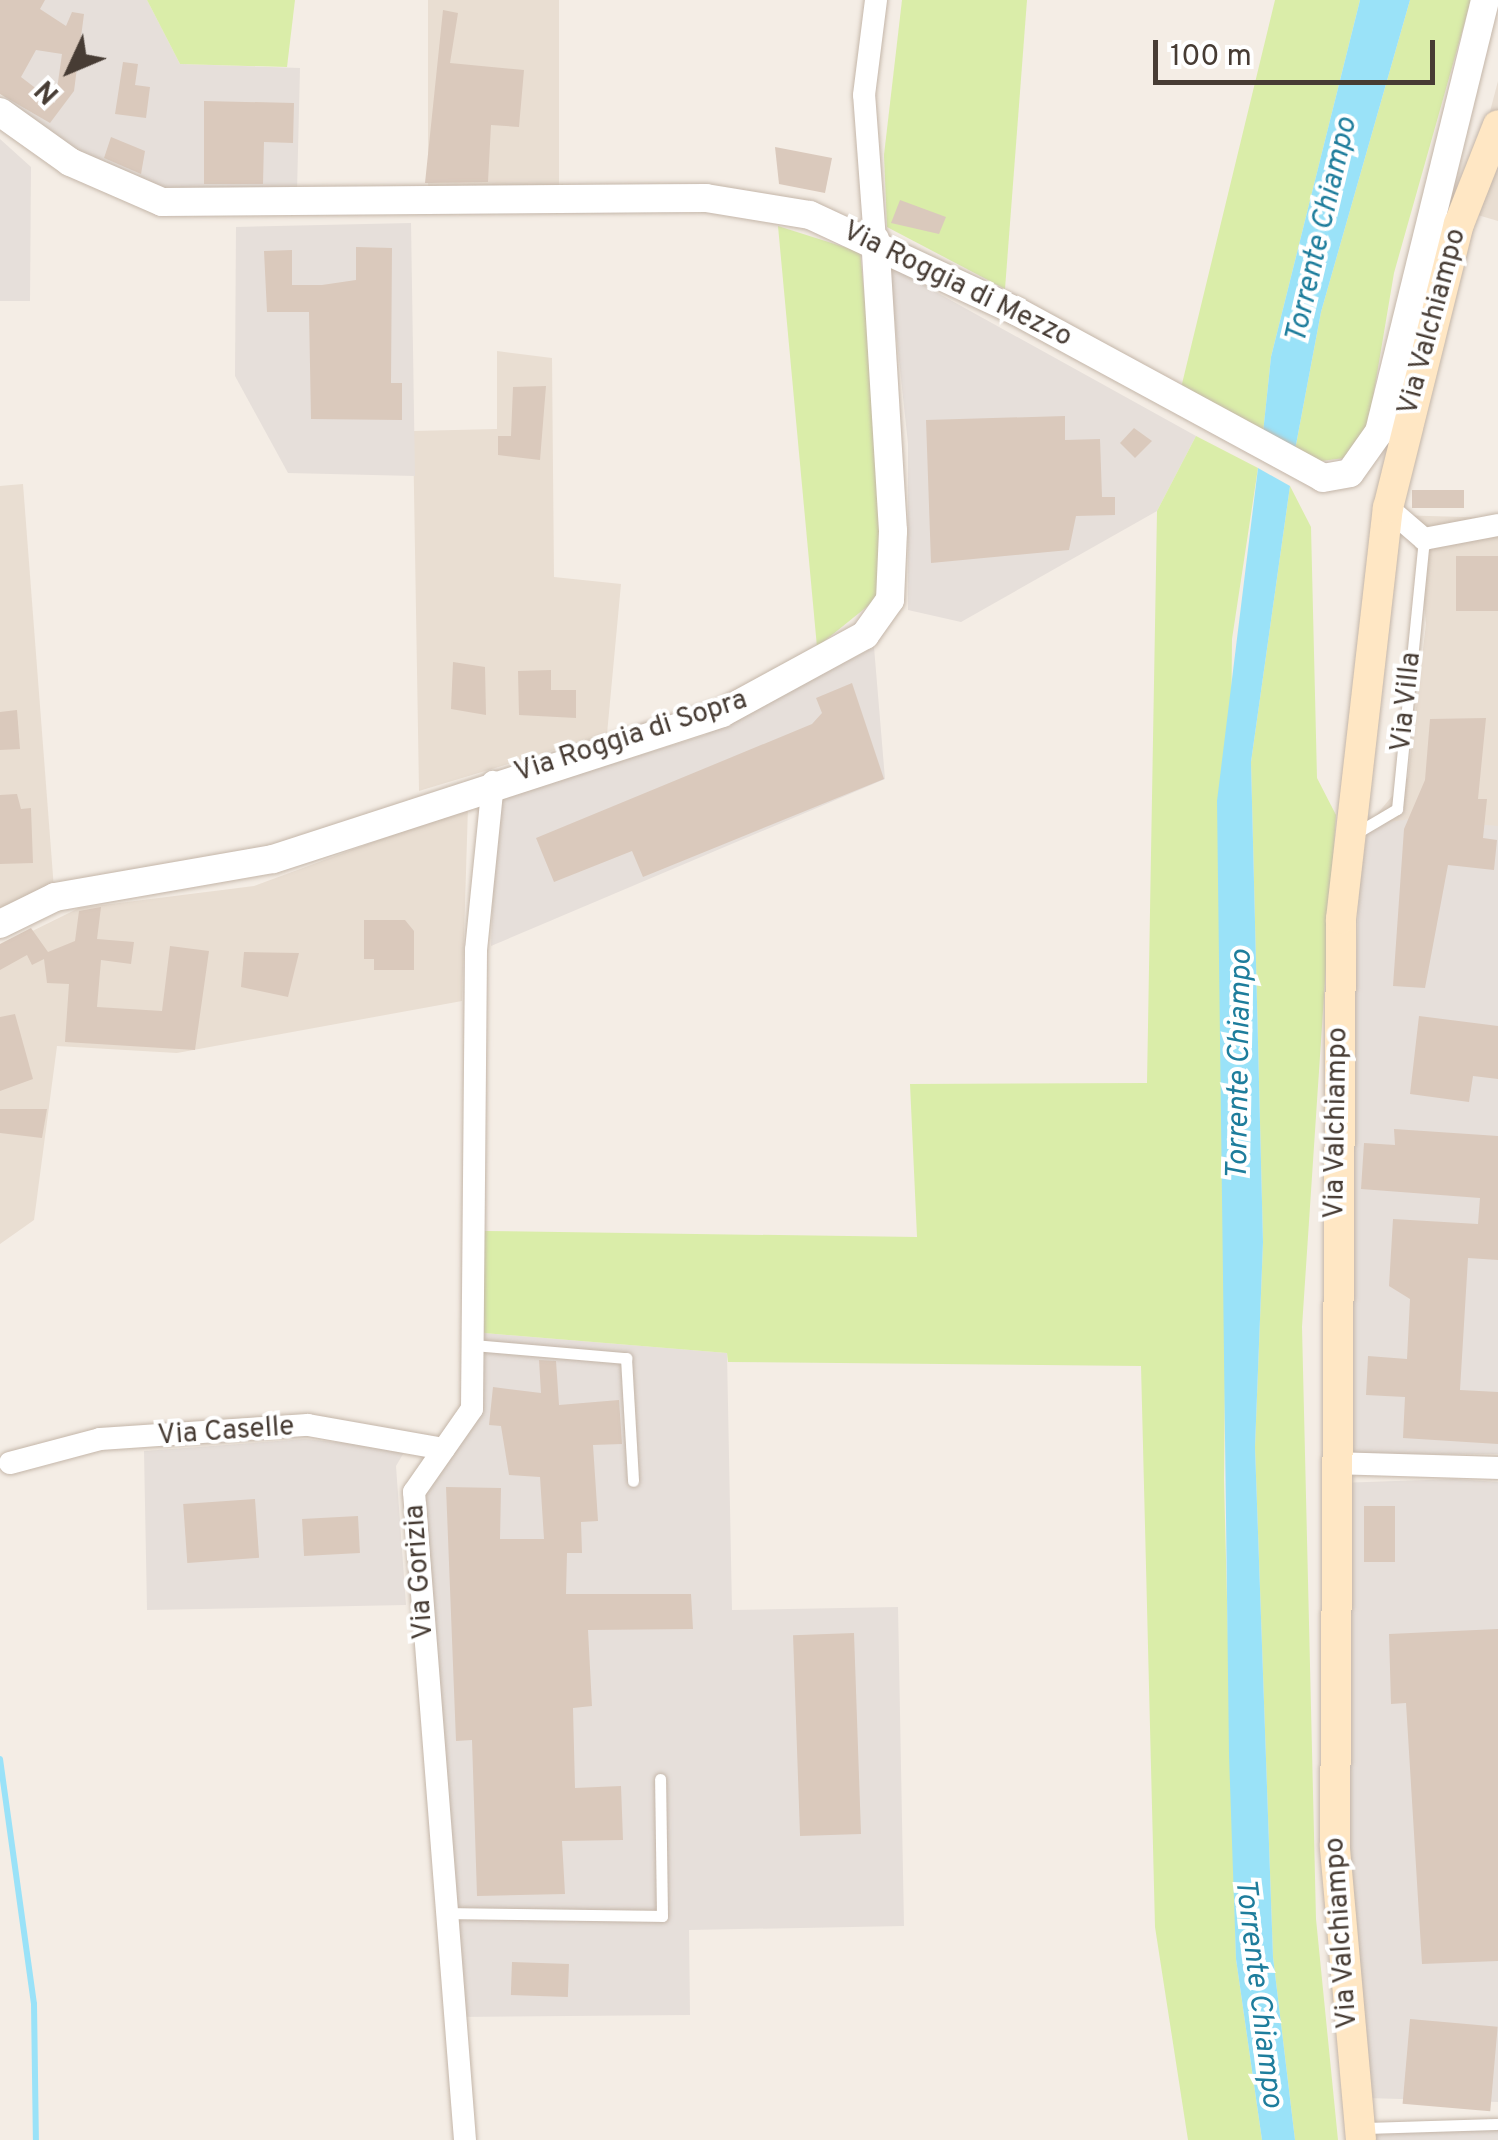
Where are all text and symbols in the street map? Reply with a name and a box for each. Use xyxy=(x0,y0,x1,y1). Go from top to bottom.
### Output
north arrow xyxy=(20,20,120,120)
scale bar xyxy=(1158,20,1440,82)
text: 100 m xyxy=(1170,39,1252,76)
text: N xyxy=(28,71,68,111)
water label: Torrente Chiampo xyxy=(1279,114,1367,348)
street label: Via Roggia di Mezzo xyxy=(837,215,1077,355)
street label: Via Valchiampo xyxy=(1392,224,1474,420)
street label: Via Villa xyxy=(1385,650,1429,754)
street label: Via Roggia di Sopra xyxy=(511,684,751,790)
water label: Torrente Chiampo xyxy=(1221,949,1261,1181)
street label: Via Valchiampo xyxy=(1319,1026,1355,1220)
street label: Via Caselle xyxy=(156,1410,296,1454)
street label: Via Gorizia xyxy=(399,1503,441,1641)
street label: Via Valchiampo xyxy=(1319,1836,1365,2030)
water label: Torrente Chiampo xyxy=(1225,1876,1289,2110)

